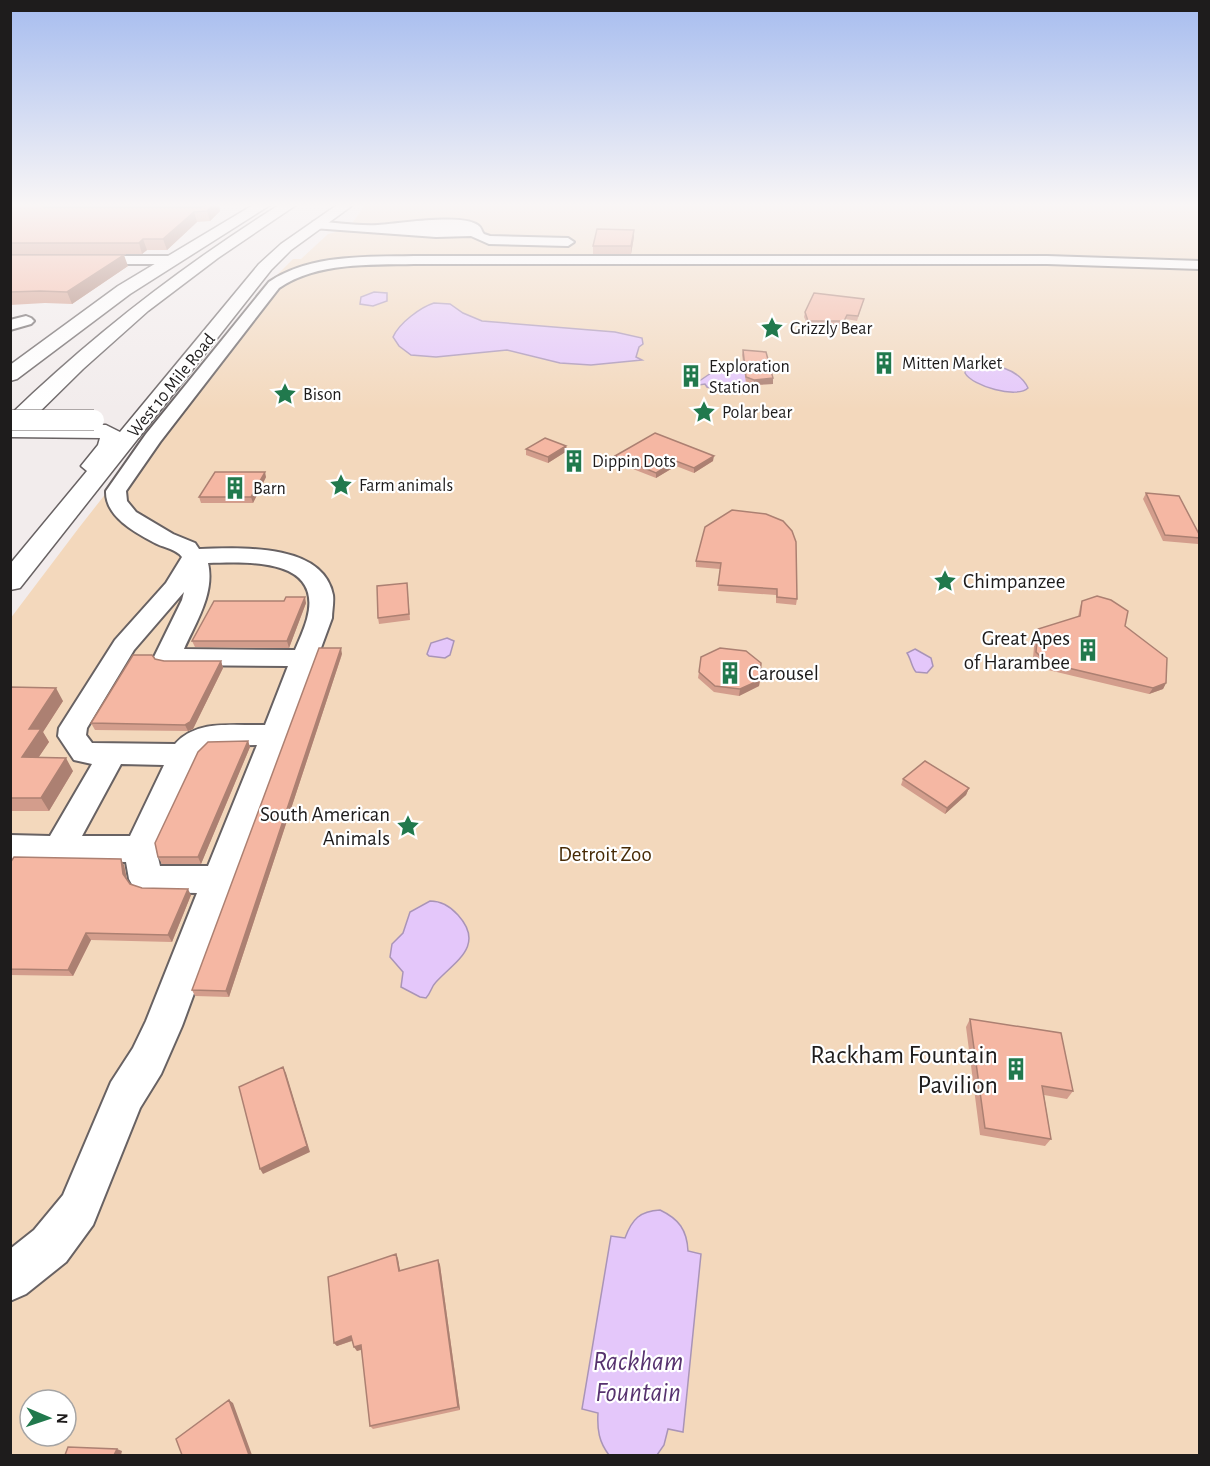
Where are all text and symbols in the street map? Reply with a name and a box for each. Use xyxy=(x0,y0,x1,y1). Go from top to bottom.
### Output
place icon: Grizzly Bear xyxy=(759,315,785,341)
place label: Grizzly Bear xyxy=(790,320,872,338)
street label: West 10 Mile Road xyxy=(125,330,219,441)
building icon: Mitten Market xyxy=(871,350,897,376)
place label: Mitten Market xyxy=(902,355,1003,373)
place label: Exploration Station xyxy=(709,358,790,397)
building icon: Exploration Station xyxy=(678,363,704,389)
place icon: Bison xyxy=(272,381,298,407)
place label: Bison xyxy=(303,386,342,404)
place icon: Polar bear xyxy=(691,399,717,425)
place label: Polar bear xyxy=(722,404,792,422)
building icon: Dippin Dots xyxy=(561,448,587,474)
place label: Dippin Dots xyxy=(592,453,676,471)
place icon: Farm animals xyxy=(328,472,354,498)
building icon: Barn xyxy=(222,475,248,501)
place label: Farm animals xyxy=(359,477,453,495)
place label: Barn xyxy=(253,480,286,498)
place icon: Chimpanzee xyxy=(932,568,958,594)
place label: Chimpanzee xyxy=(963,571,1065,592)
place label: Great Apes of Harambee xyxy=(964,628,1070,673)
building icon: Great Apes of Harambee xyxy=(1075,637,1101,663)
building icon: Carousel xyxy=(717,660,743,686)
place label: Carousel xyxy=(748,663,819,684)
place label: South American Animals xyxy=(260,804,390,849)
place icon: South American Animals xyxy=(395,813,421,839)
park label: Detroit Zoo xyxy=(558,844,652,865)
place label: Rackham Fountain Pavilion xyxy=(810,1042,998,1098)
building icon: Rackham Fountain Pavilion xyxy=(1003,1056,1029,1082)
water label: Rackham Fountain xyxy=(593,1348,683,1406)
north arrow xyxy=(18,1388,78,1448)
text: N xyxy=(54,1413,70,1424)

